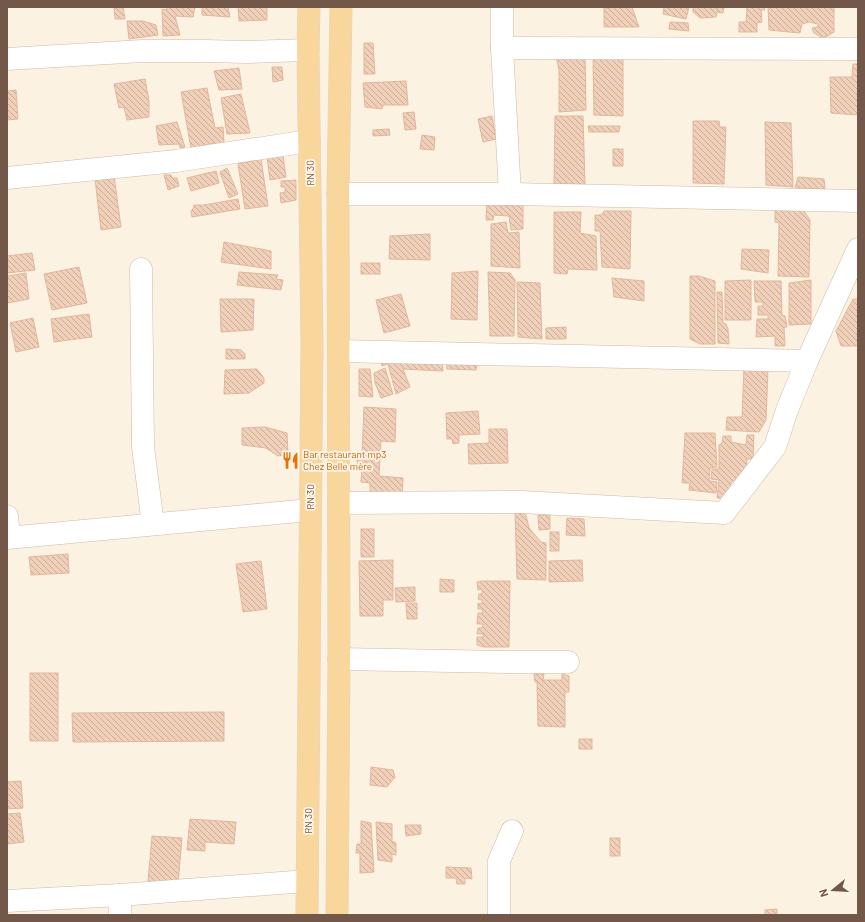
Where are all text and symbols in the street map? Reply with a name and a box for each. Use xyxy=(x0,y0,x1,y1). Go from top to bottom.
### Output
street label: RN 30 xyxy=(304,160,316,186)
place label: Bar restaurant mp3 Chez Belle mère xyxy=(303,448,386,472)
restaurant icon: Bar restaurant mp3 Chez Belle mère xyxy=(280,450,300,470)
street label: RN 30 xyxy=(304,484,316,510)
street label: RN 30 xyxy=(302,808,314,834)
north arrow xyxy=(813,870,853,910)
text: N xyxy=(816,888,830,899)

